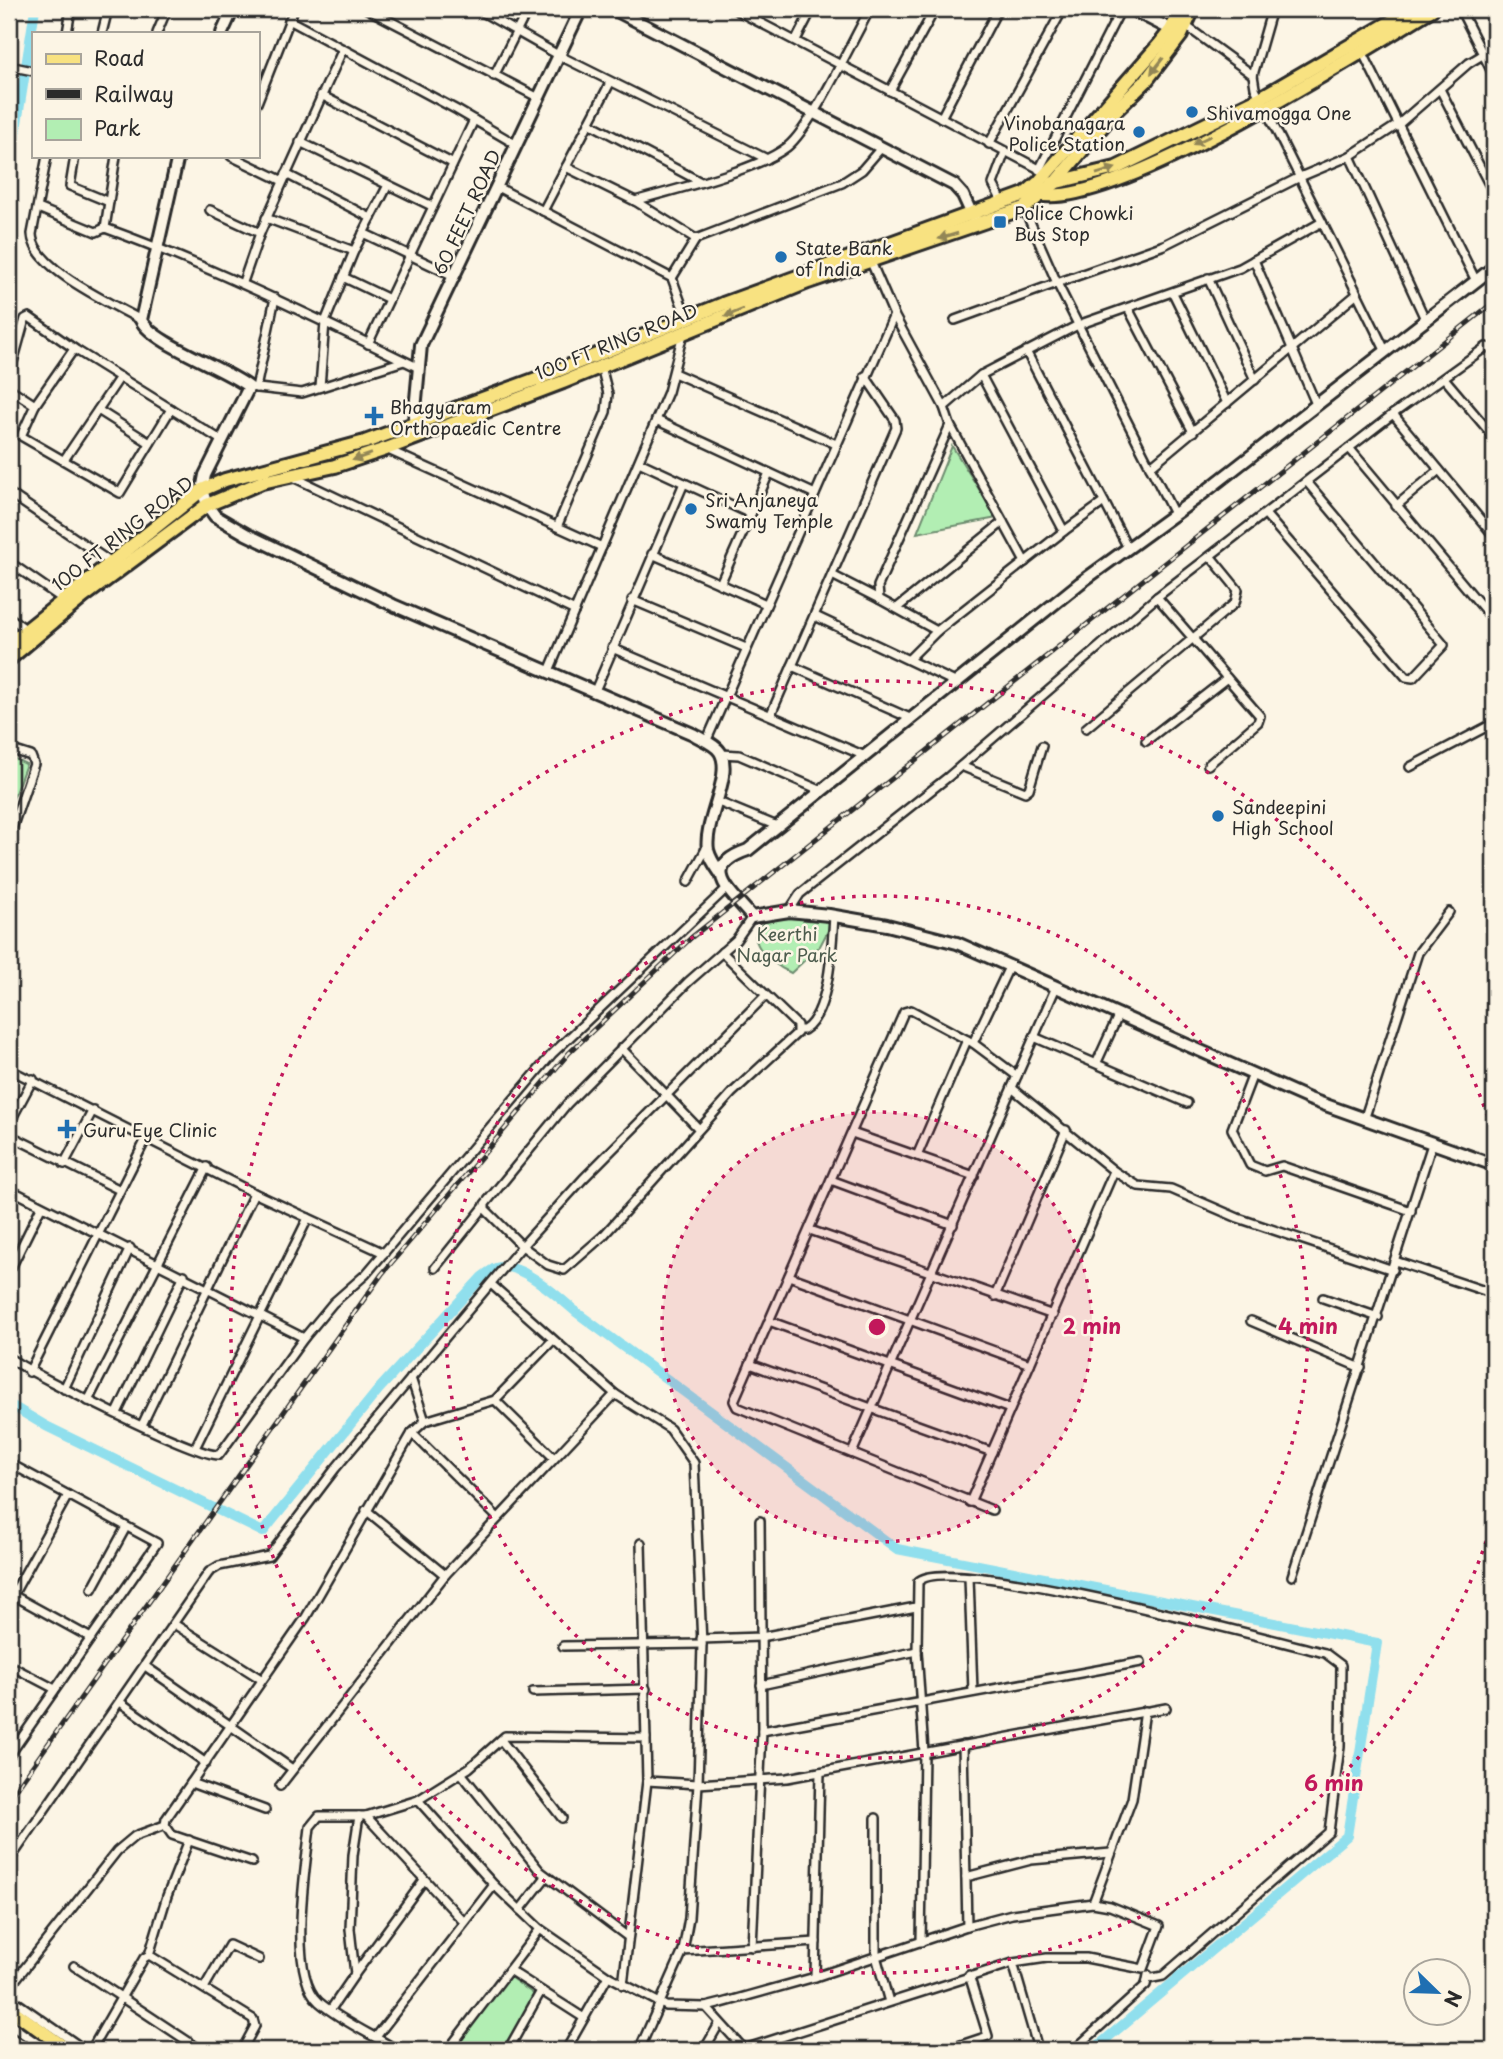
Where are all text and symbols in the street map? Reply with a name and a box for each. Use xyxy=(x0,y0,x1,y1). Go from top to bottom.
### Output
legend xyxy=(32,32,259,158)
text: Road xyxy=(94,41,145,73)
one-way arrow xyxy=(1150,57,1164,75)
text: Railway xyxy=(94,77,174,109)
place label: Shivamogga One xyxy=(1206,99,1352,126)
marker: Shivamogga One xyxy=(1184,104,1200,120)
place label: Vinobanagara Police Station xyxy=(1003,109,1126,157)
text: Park xyxy=(94,111,141,143)
marker: Vinobanagara Police Station xyxy=(1131,124,1147,140)
one-way arrow xyxy=(1192,134,1212,145)
street label: 60 FEET ROAD xyxy=(425,145,507,279)
one-way arrow xyxy=(1095,165,1116,175)
place label: Police Chowki Bus Stop xyxy=(1014,199,1134,247)
marker: Police Chowki Bus Stop xyxy=(992,214,1008,230)
one-way arrow xyxy=(937,231,958,241)
place label: State Bank of India xyxy=(795,234,893,282)
marker: State Bank of India xyxy=(773,249,789,265)
street label: 100 FT RING ROAD xyxy=(530,296,702,386)
one-way arrow xyxy=(723,307,744,318)
place label: Bhagyaram Orthopaedic Centre xyxy=(390,393,561,441)
marker: Bhagyaram Orthopaedic Centre xyxy=(364,406,384,426)
one-way arrow xyxy=(351,452,372,463)
street label: 100 FT RING ROAD xyxy=(45,469,199,597)
place label: Sri Anjaneya Swamy Temple xyxy=(705,486,833,534)
marker: Sri Anjaneya Swamy Temple xyxy=(683,501,699,517)
place label: Sandeepini High School xyxy=(1232,793,1334,841)
marker: Sandeepini High School xyxy=(1210,808,1226,824)
park label: Keerthi Nagar Park xyxy=(737,920,837,968)
place label: Guru Eye Clinic xyxy=(83,1116,217,1143)
marker: Guru Eye Clinic xyxy=(57,1119,77,1139)
text: 2 min xyxy=(1063,1309,1121,1341)
text: 4 min xyxy=(1278,1309,1338,1341)
centre of rings xyxy=(865,1315,889,1339)
text: 6 min xyxy=(1304,1766,1364,1798)
north arrow xyxy=(1402,1958,1472,2028)
text: N xyxy=(1438,1987,1469,2011)

